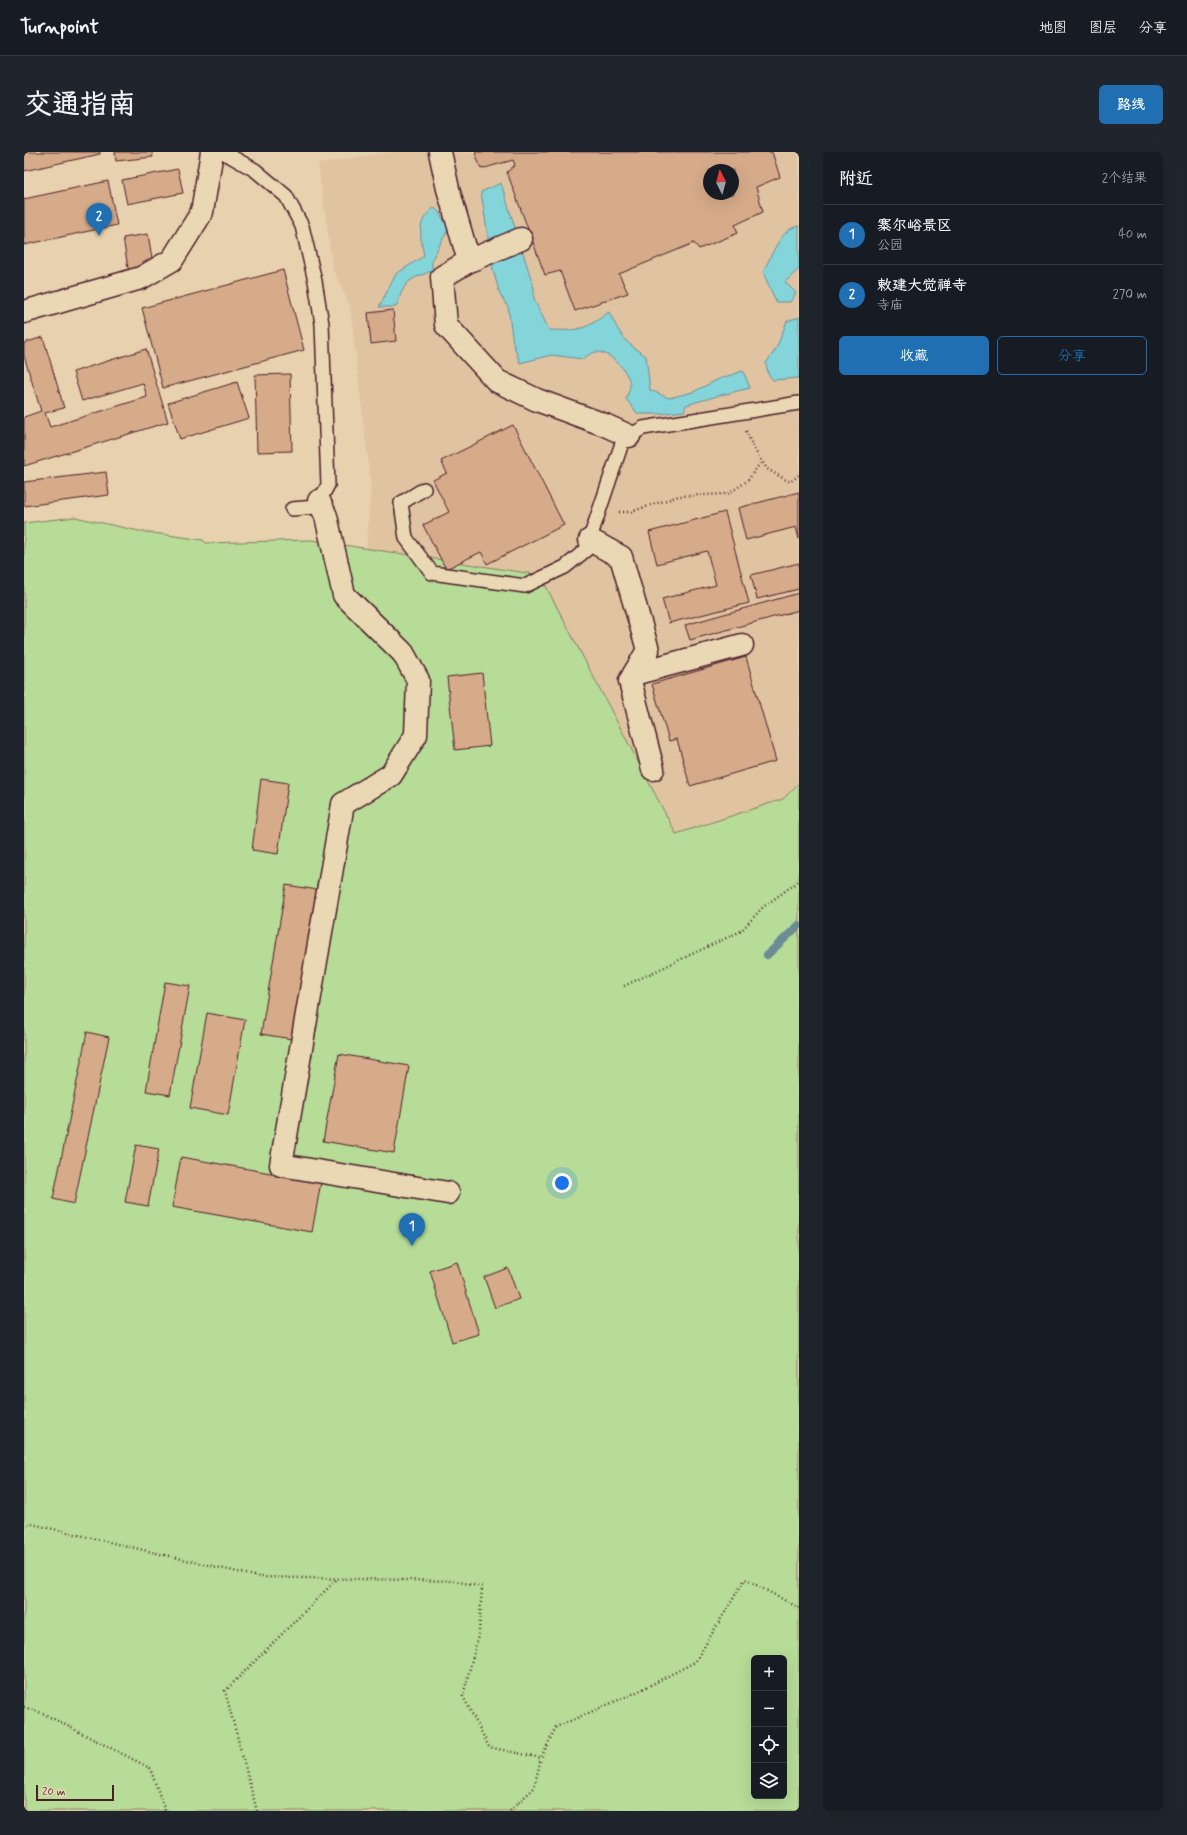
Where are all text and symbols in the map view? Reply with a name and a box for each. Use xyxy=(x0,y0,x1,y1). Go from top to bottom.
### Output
text: Turnpoint xyxy=(20,15,99,40)
text: 地图 xyxy=(1039,19,1067,37)
text: 图层 xyxy=(1089,19,1117,37)
text: 分享 xyxy=(1139,19,1167,37)
button: 路线 xyxy=(1099,85,1163,124)
text: 交通指南 xyxy=(24,87,136,124)
north arrow xyxy=(703,164,739,200)
text: 附近 xyxy=(839,168,873,190)
text: 2个结果 xyxy=(1102,170,1147,187)
pin: 2 xyxy=(86,203,112,236)
text: 寨尔峪景区 xyxy=(877,216,952,236)
text: 1 xyxy=(849,226,855,243)
text: 40 m xyxy=(1118,226,1147,243)
text: 公园 xyxy=(877,237,903,254)
text: 敕建大觉禅寺 xyxy=(877,276,967,296)
text: 2 xyxy=(849,286,855,303)
text: 270 m xyxy=(1112,286,1147,303)
text: 寺庙 xyxy=(877,297,903,314)
button: 收藏 xyxy=(839,336,989,375)
button: 分享 xyxy=(997,336,1147,375)
your location xyxy=(552,1173,572,1193)
pin: 1 xyxy=(399,1213,425,1246)
map controls xyxy=(751,1655,787,1799)
button: + xyxy=(751,1655,787,1691)
button: − xyxy=(751,1691,787,1727)
button: locate xyxy=(751,1727,787,1763)
button: layers xyxy=(751,1763,787,1799)
scale bar xyxy=(36,1783,114,1802)
text: 20 m xyxy=(42,1785,65,1799)

